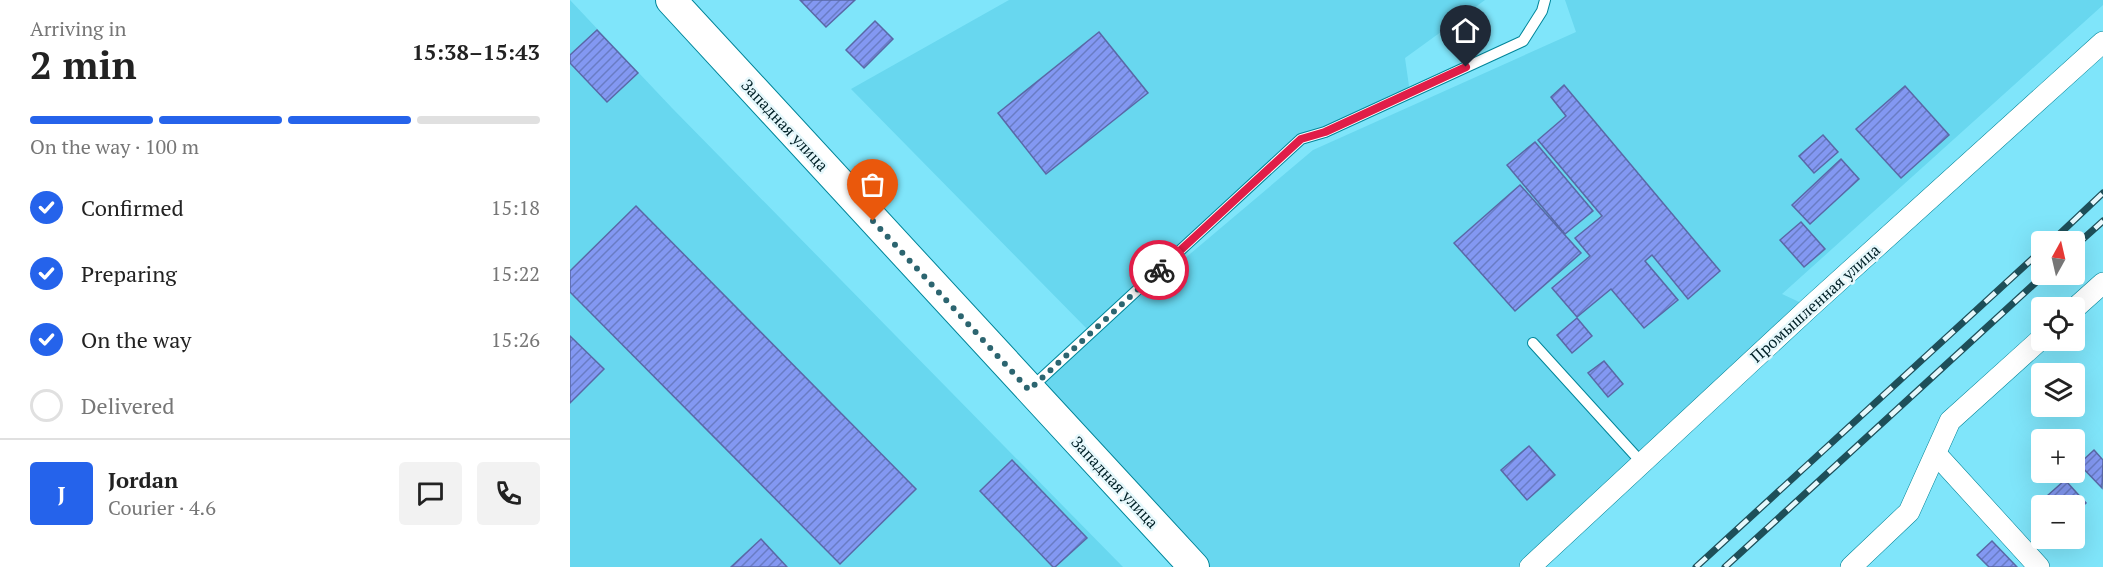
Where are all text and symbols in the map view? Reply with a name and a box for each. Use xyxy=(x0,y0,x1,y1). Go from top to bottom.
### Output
pin xyxy=(1440,5,1491,67)
icon: home xyxy=(1449,14,1482,47)
text: Arriving in xyxy=(30,15,126,42)
text: 15:38–15:43 xyxy=(412,37,540,66)
text: 2 min xyxy=(30,38,137,90)
street label: Западная улица xyxy=(737,74,833,176)
text: On the way · 100 m xyxy=(30,133,199,160)
pin xyxy=(847,159,898,221)
icon: bag xyxy=(856,168,889,201)
icon: check xyxy=(30,191,63,224)
text: Confirmed xyxy=(81,193,184,222)
text: 15:18 xyxy=(491,194,540,221)
north arrow xyxy=(2031,231,2085,285)
map controls xyxy=(2031,231,2085,549)
street label: Промышленная улица xyxy=(1745,239,1885,367)
courier xyxy=(1129,240,1189,300)
icon: bike xyxy=(1143,254,1176,287)
icon: check xyxy=(30,257,63,290)
text: Preparing xyxy=(81,259,177,288)
text: 15:22 xyxy=(491,260,540,287)
button: locate xyxy=(2031,297,2085,351)
icon: check xyxy=(30,323,63,356)
text: On the way xyxy=(81,325,191,354)
text: 15:26 xyxy=(491,326,540,353)
button: layers xyxy=(2031,363,2085,417)
text: Delivered xyxy=(81,391,174,420)
button: + xyxy=(2031,429,2085,483)
street label: Западная улица xyxy=(1067,431,1163,533)
button: chat xyxy=(399,462,462,525)
button: phone xyxy=(477,462,540,525)
text: Jordan xyxy=(108,465,178,494)
text: J xyxy=(57,479,66,508)
text: Courier · 4.6 xyxy=(108,494,216,521)
button: − xyxy=(2031,495,2085,549)

